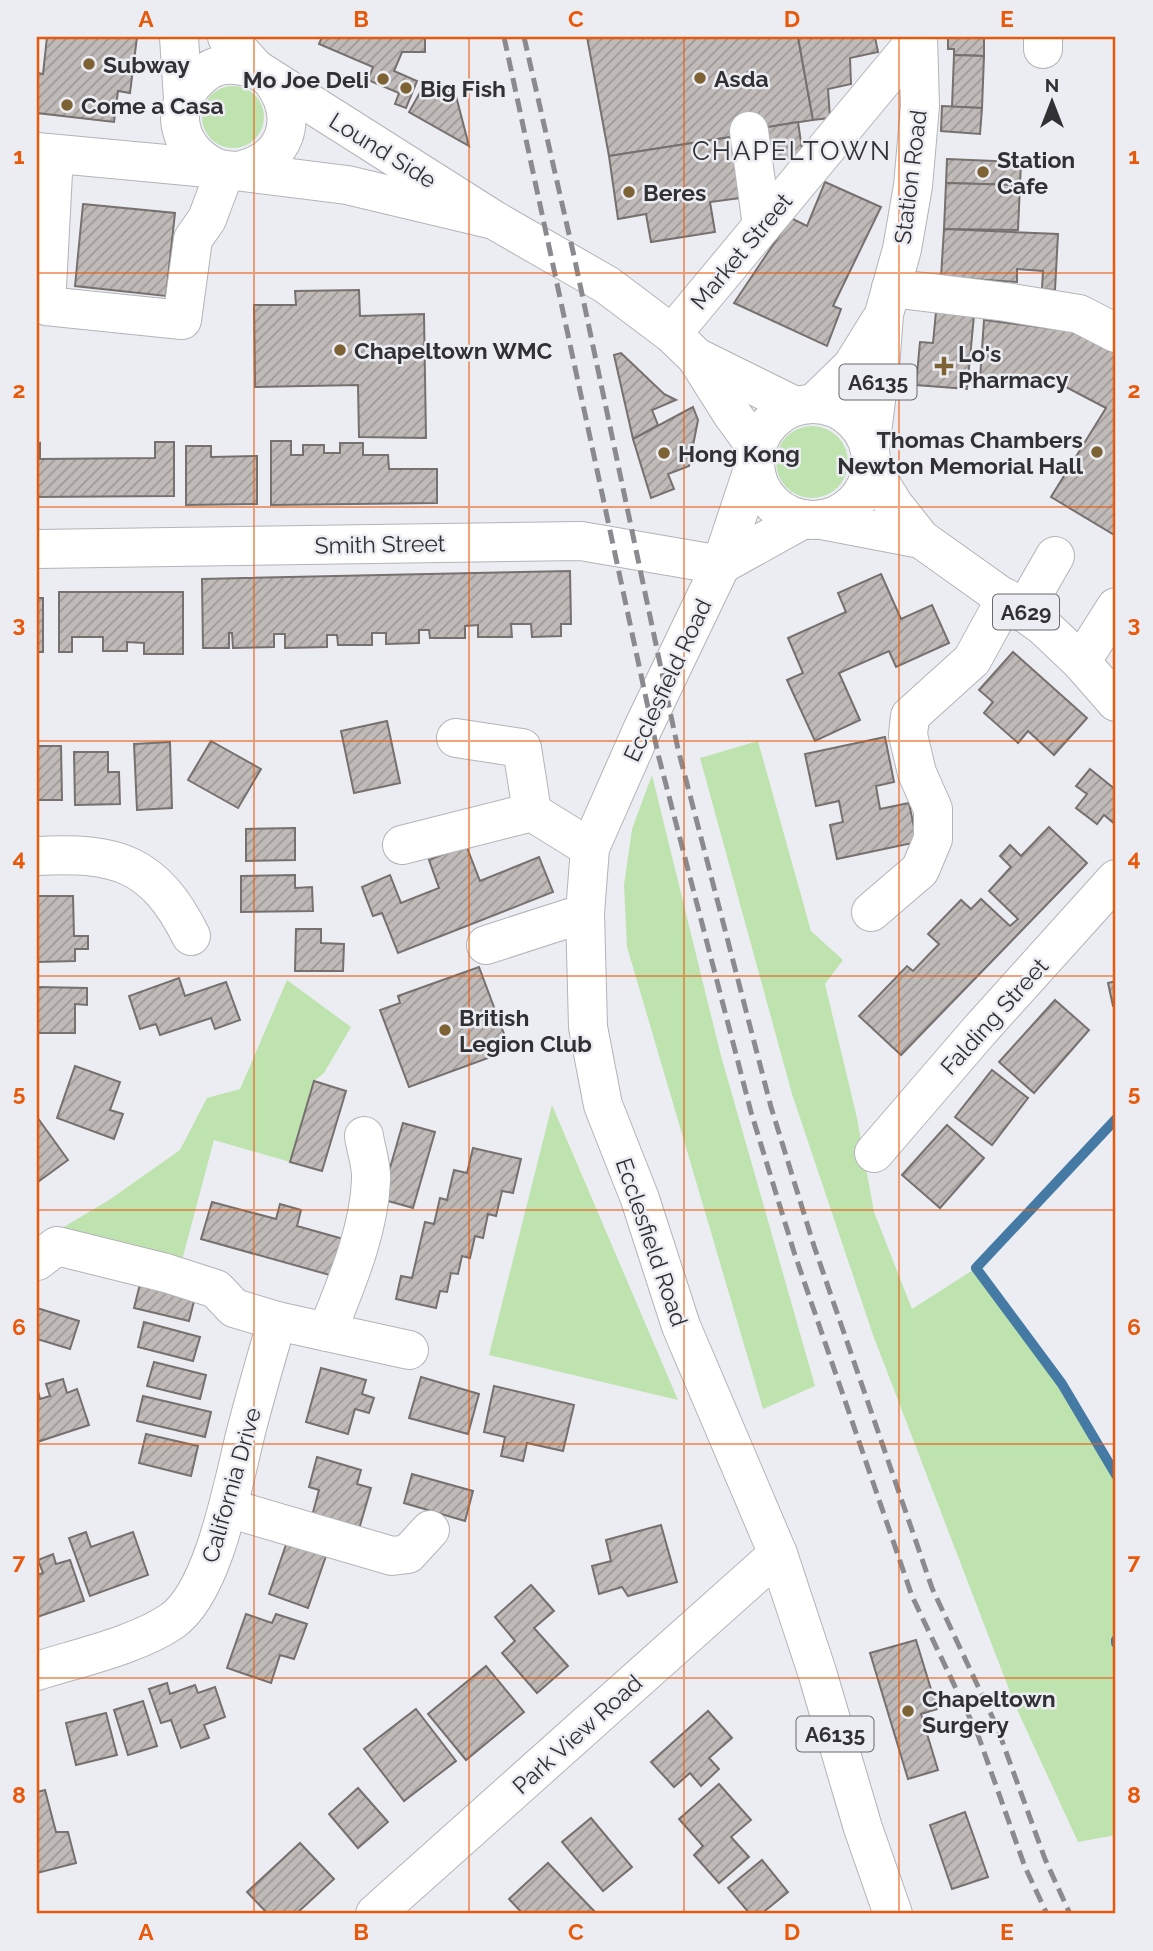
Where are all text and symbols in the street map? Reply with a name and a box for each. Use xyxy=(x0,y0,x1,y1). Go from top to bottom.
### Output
text: A xyxy=(138,5,154,32)
text: B xyxy=(353,5,369,32)
text: C xyxy=(568,5,584,32)
text: D xyxy=(784,5,800,32)
text: E xyxy=(1000,5,1014,32)
place label: Subway xyxy=(103,51,190,78)
marker: Subway xyxy=(81,56,97,72)
place label: Asda xyxy=(714,65,769,92)
place label: Mo Joe Deli xyxy=(243,66,369,93)
north arrow xyxy=(1016,66,1086,136)
marker: Asda xyxy=(692,70,708,86)
marker: Mo Joe Deli xyxy=(375,71,391,87)
text: N xyxy=(1045,74,1059,96)
place label: Big Fish xyxy=(420,75,506,102)
marker: Big Fish xyxy=(398,80,414,96)
place label: Come a Casa xyxy=(81,92,224,119)
marker: Come a Casa xyxy=(59,97,75,113)
street label: Lound Side xyxy=(325,107,441,193)
street label: Station Road xyxy=(888,108,932,246)
district label: CHAPELTOWN xyxy=(692,136,892,166)
text: 1 xyxy=(13,142,25,169)
text: 1 xyxy=(1128,142,1140,169)
place label: Station Cafe xyxy=(997,146,1075,199)
marker: Station Cafe xyxy=(975,164,991,180)
place label: Beres xyxy=(643,179,706,206)
marker: Beres xyxy=(621,184,637,200)
street label: Market Street xyxy=(685,187,797,314)
place label: Chapeltown WMC xyxy=(354,337,553,364)
place label: Lo's Pharmacy xyxy=(958,340,1069,393)
marker: Chapeltown WMC xyxy=(332,342,348,358)
marker: Lo's Pharmacy xyxy=(936,358,952,374)
road number: A6135 xyxy=(840,364,917,400)
text: 2 xyxy=(13,376,25,403)
text: 2 xyxy=(1128,376,1140,403)
place label: Thomas Chambers Newton Memorial Hall xyxy=(837,426,1084,479)
place label: Hong Kong xyxy=(678,440,800,467)
marker: Thomas Chambers Newton Memorial Hall xyxy=(1089,444,1105,460)
marker: Hong Kong xyxy=(656,445,672,461)
street label: Smith Street xyxy=(314,529,446,559)
street label: Ecclesfield Road xyxy=(617,594,717,766)
road number: A629 xyxy=(993,594,1059,630)
text: 3 xyxy=(13,610,25,637)
text: 3 xyxy=(1128,610,1140,637)
text: 4 xyxy=(12,844,26,871)
text: 4 xyxy=(1127,844,1141,871)
street label: Falding Street xyxy=(935,952,1054,1080)
place label: British Legion Club xyxy=(459,1004,592,1057)
marker: British Legion Club xyxy=(437,1022,453,1038)
text: 5 xyxy=(13,1079,26,1106)
text: 5 xyxy=(1128,1079,1141,1106)
street label: Ecclesfield Road xyxy=(611,1154,693,1330)
text: 6 xyxy=(12,1313,26,1340)
text: 6 xyxy=(1127,1313,1141,1340)
street label: California Drive xyxy=(196,1404,266,1566)
text: 7 xyxy=(13,1547,26,1574)
text: 7 xyxy=(1128,1547,1141,1574)
street label: Park View Road xyxy=(507,1669,647,1799)
place label: Chapeltown Surgery xyxy=(922,1685,1056,1738)
marker: Chapeltown Surgery xyxy=(900,1703,916,1719)
road number: A6135 xyxy=(796,1716,874,1752)
text: 8 xyxy=(12,1781,26,1808)
text: 8 xyxy=(1127,1781,1141,1808)
text: A xyxy=(138,1918,154,1945)
text: B xyxy=(353,1918,369,1945)
text: C xyxy=(568,1918,584,1945)
text: D xyxy=(784,1918,800,1945)
text: E xyxy=(1000,1918,1014,1945)

